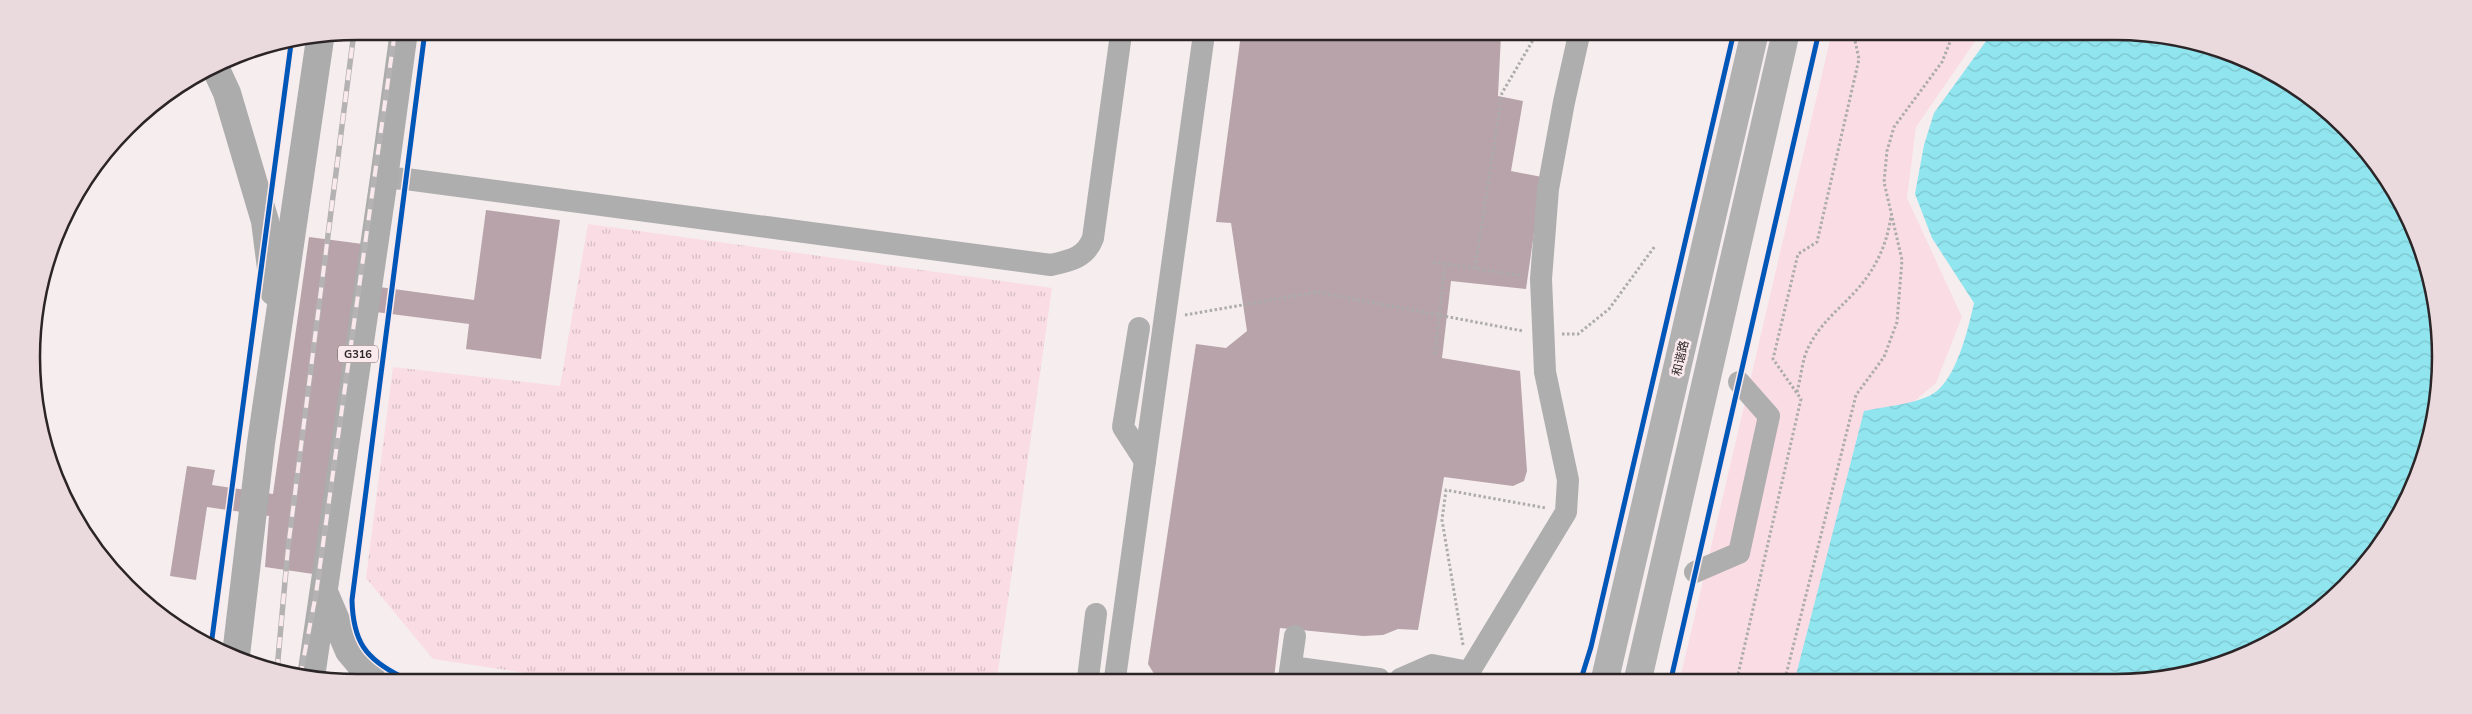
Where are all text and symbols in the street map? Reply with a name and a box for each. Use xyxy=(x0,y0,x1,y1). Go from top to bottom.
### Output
street label: 和谐路 xyxy=(1669,339,1691,377)
road number: G316 xyxy=(338,346,378,362)

